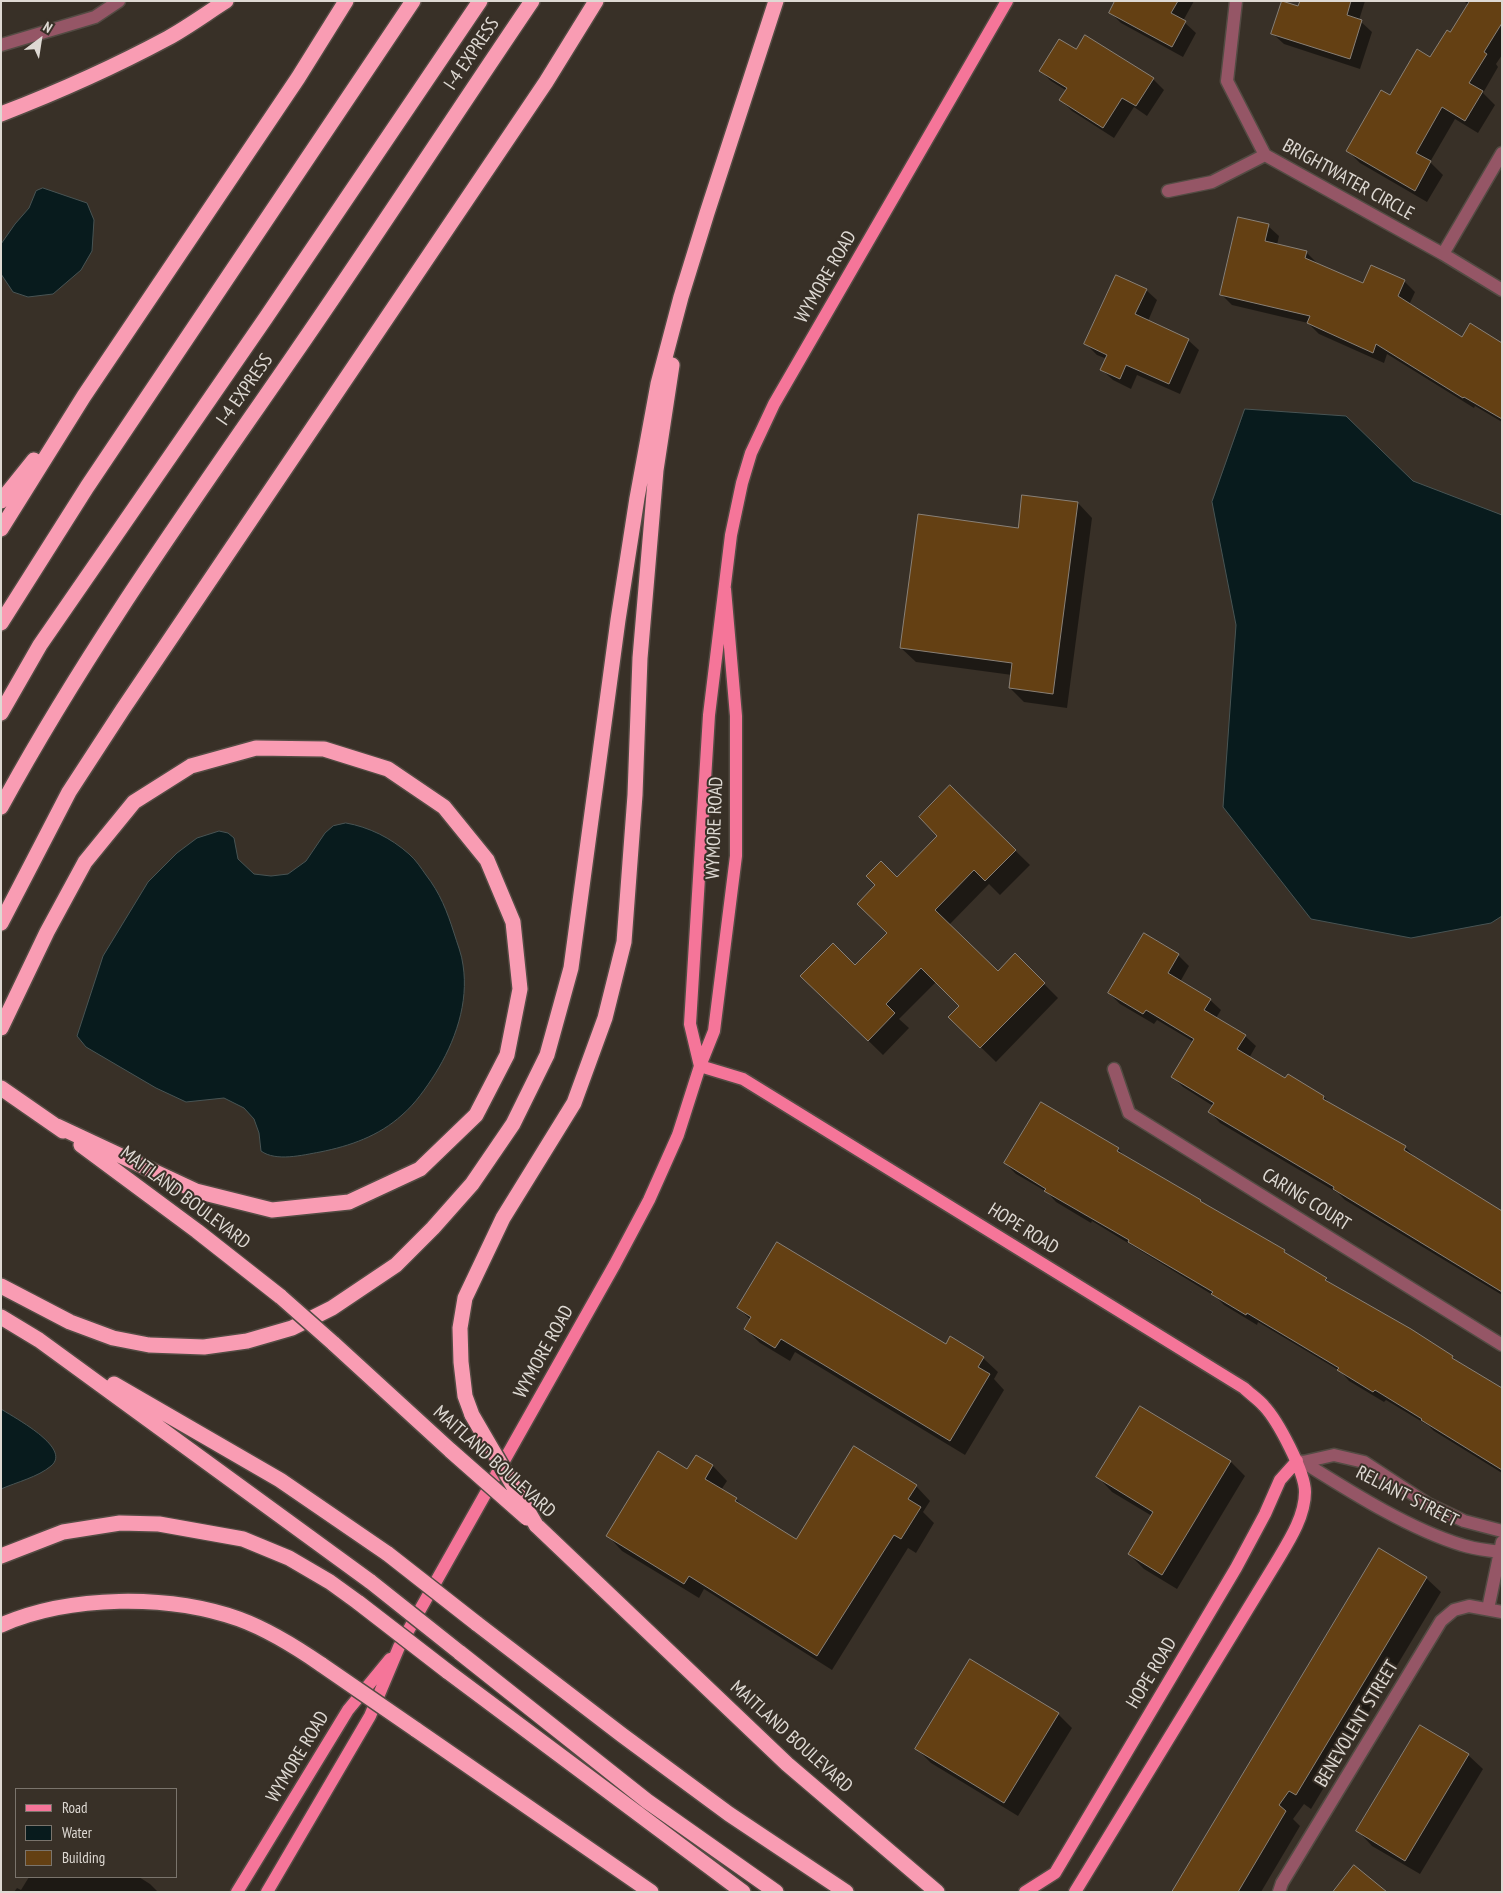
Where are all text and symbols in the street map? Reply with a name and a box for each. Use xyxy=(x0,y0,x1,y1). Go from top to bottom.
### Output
street label: I-4 EXPRESS xyxy=(440,14,504,94)
north arrow xyxy=(15,15,65,65)
text: N xyxy=(40,17,56,37)
street label: BRIGHTWATER CIRCLE xyxy=(1278,134,1418,226)
street label: WYMORE ROAD xyxy=(790,227,862,327)
street label: I-4 EXPRESS xyxy=(212,350,278,430)
street label: WYMORE ROAD xyxy=(702,776,728,880)
street label: MAITLAND BOULEVARD xyxy=(116,1142,254,1254)
street label: CARING COURT xyxy=(1258,1164,1354,1236)
street label: HOPE ROAD xyxy=(983,1198,1063,1260)
street label: WYMORE ROAD xyxy=(509,1302,579,1402)
street label: MAITLAND BOULEVARD xyxy=(428,1401,560,1523)
street label: RELIANT STREET xyxy=(1352,1461,1462,1533)
street label: HOPE ROAD xyxy=(1122,1633,1182,1713)
street label: BENEVOLENT STREET xyxy=(1310,1657,1404,1791)
street label: MAITLAND BOULEVARD xyxy=(725,1676,857,1798)
street label: WYMORE ROAD xyxy=(262,1707,334,1807)
legend xyxy=(15,1788,178,1878)
text: Road xyxy=(62,1798,88,1817)
text: Water xyxy=(62,1823,92,1842)
text: Building xyxy=(62,1848,105,1867)

